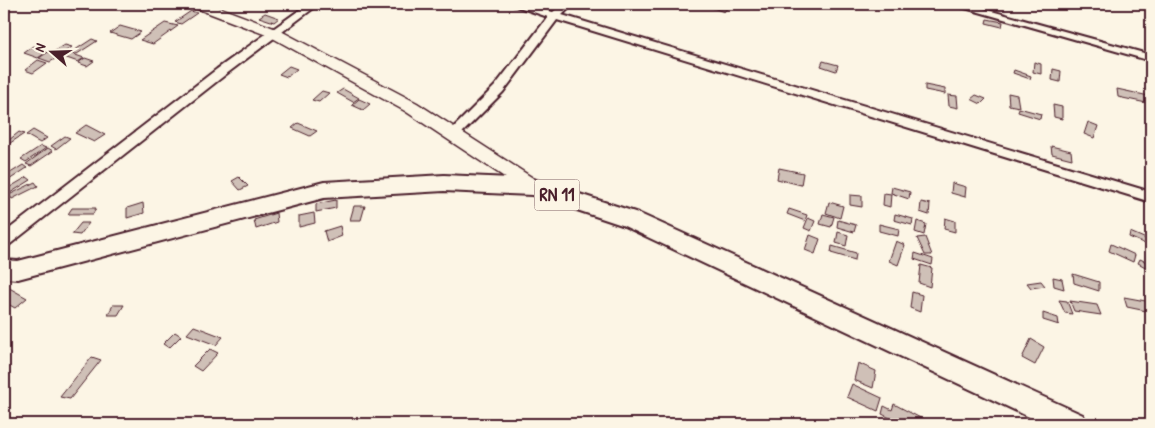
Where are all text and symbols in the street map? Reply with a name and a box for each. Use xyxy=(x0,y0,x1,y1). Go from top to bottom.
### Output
north arrow xyxy=(28,28,78,78)
text: N xyxy=(29,40,50,54)
road number: RN 11 xyxy=(534,180,580,210)

